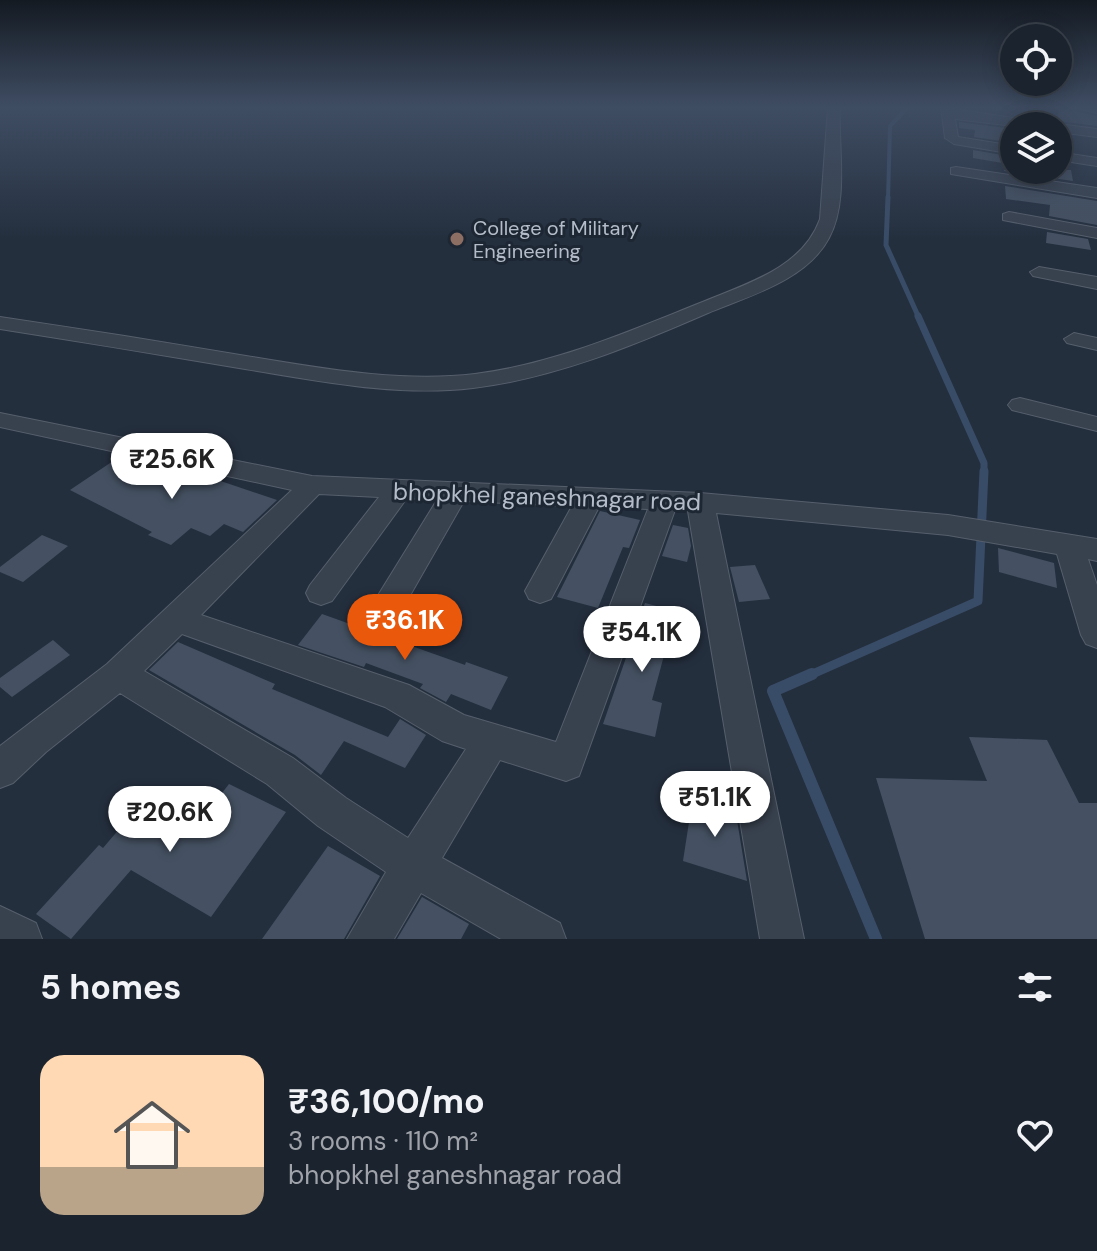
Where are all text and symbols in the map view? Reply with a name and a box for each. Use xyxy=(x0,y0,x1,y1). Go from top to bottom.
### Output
map controls xyxy=(1000,24,1072,184)
button: locate xyxy=(1000,24,1072,96)
button: layers xyxy=(1000,112,1072,184)
place label: College of Military Engineering xyxy=(473,215,639,264)
marker: College of Military Engineering xyxy=(448,230,466,248)
pin: ₹25.6K xyxy=(107,433,237,501)
text: ₹25.6K xyxy=(129,442,215,476)
street label: bhopkhel ganeshnagar road xyxy=(392,476,702,517)
pin: ₹36.1K xyxy=(340,594,470,662)
text: ₹36.1K xyxy=(365,603,445,637)
pin: ₹54.1K xyxy=(577,606,707,674)
text: ₹54.1K xyxy=(601,615,683,649)
pin: ₹51.1K xyxy=(650,771,780,839)
text: ₹51.1K xyxy=(678,780,752,814)
pin: ₹20.6K xyxy=(105,786,235,854)
text: ₹20.6K xyxy=(126,795,214,829)
text: 5 homes xyxy=(40,965,181,1010)
icon: filters xyxy=(1013,965,1057,1009)
text: ₹36,100/mo xyxy=(288,1079,485,1124)
icon: home xyxy=(104,1087,200,1183)
icon: heart xyxy=(1013,1113,1057,1157)
text: 3 rooms · 110 m² xyxy=(288,1124,478,1158)
text: bhopkhel ganeshnagar road xyxy=(288,1158,622,1192)

